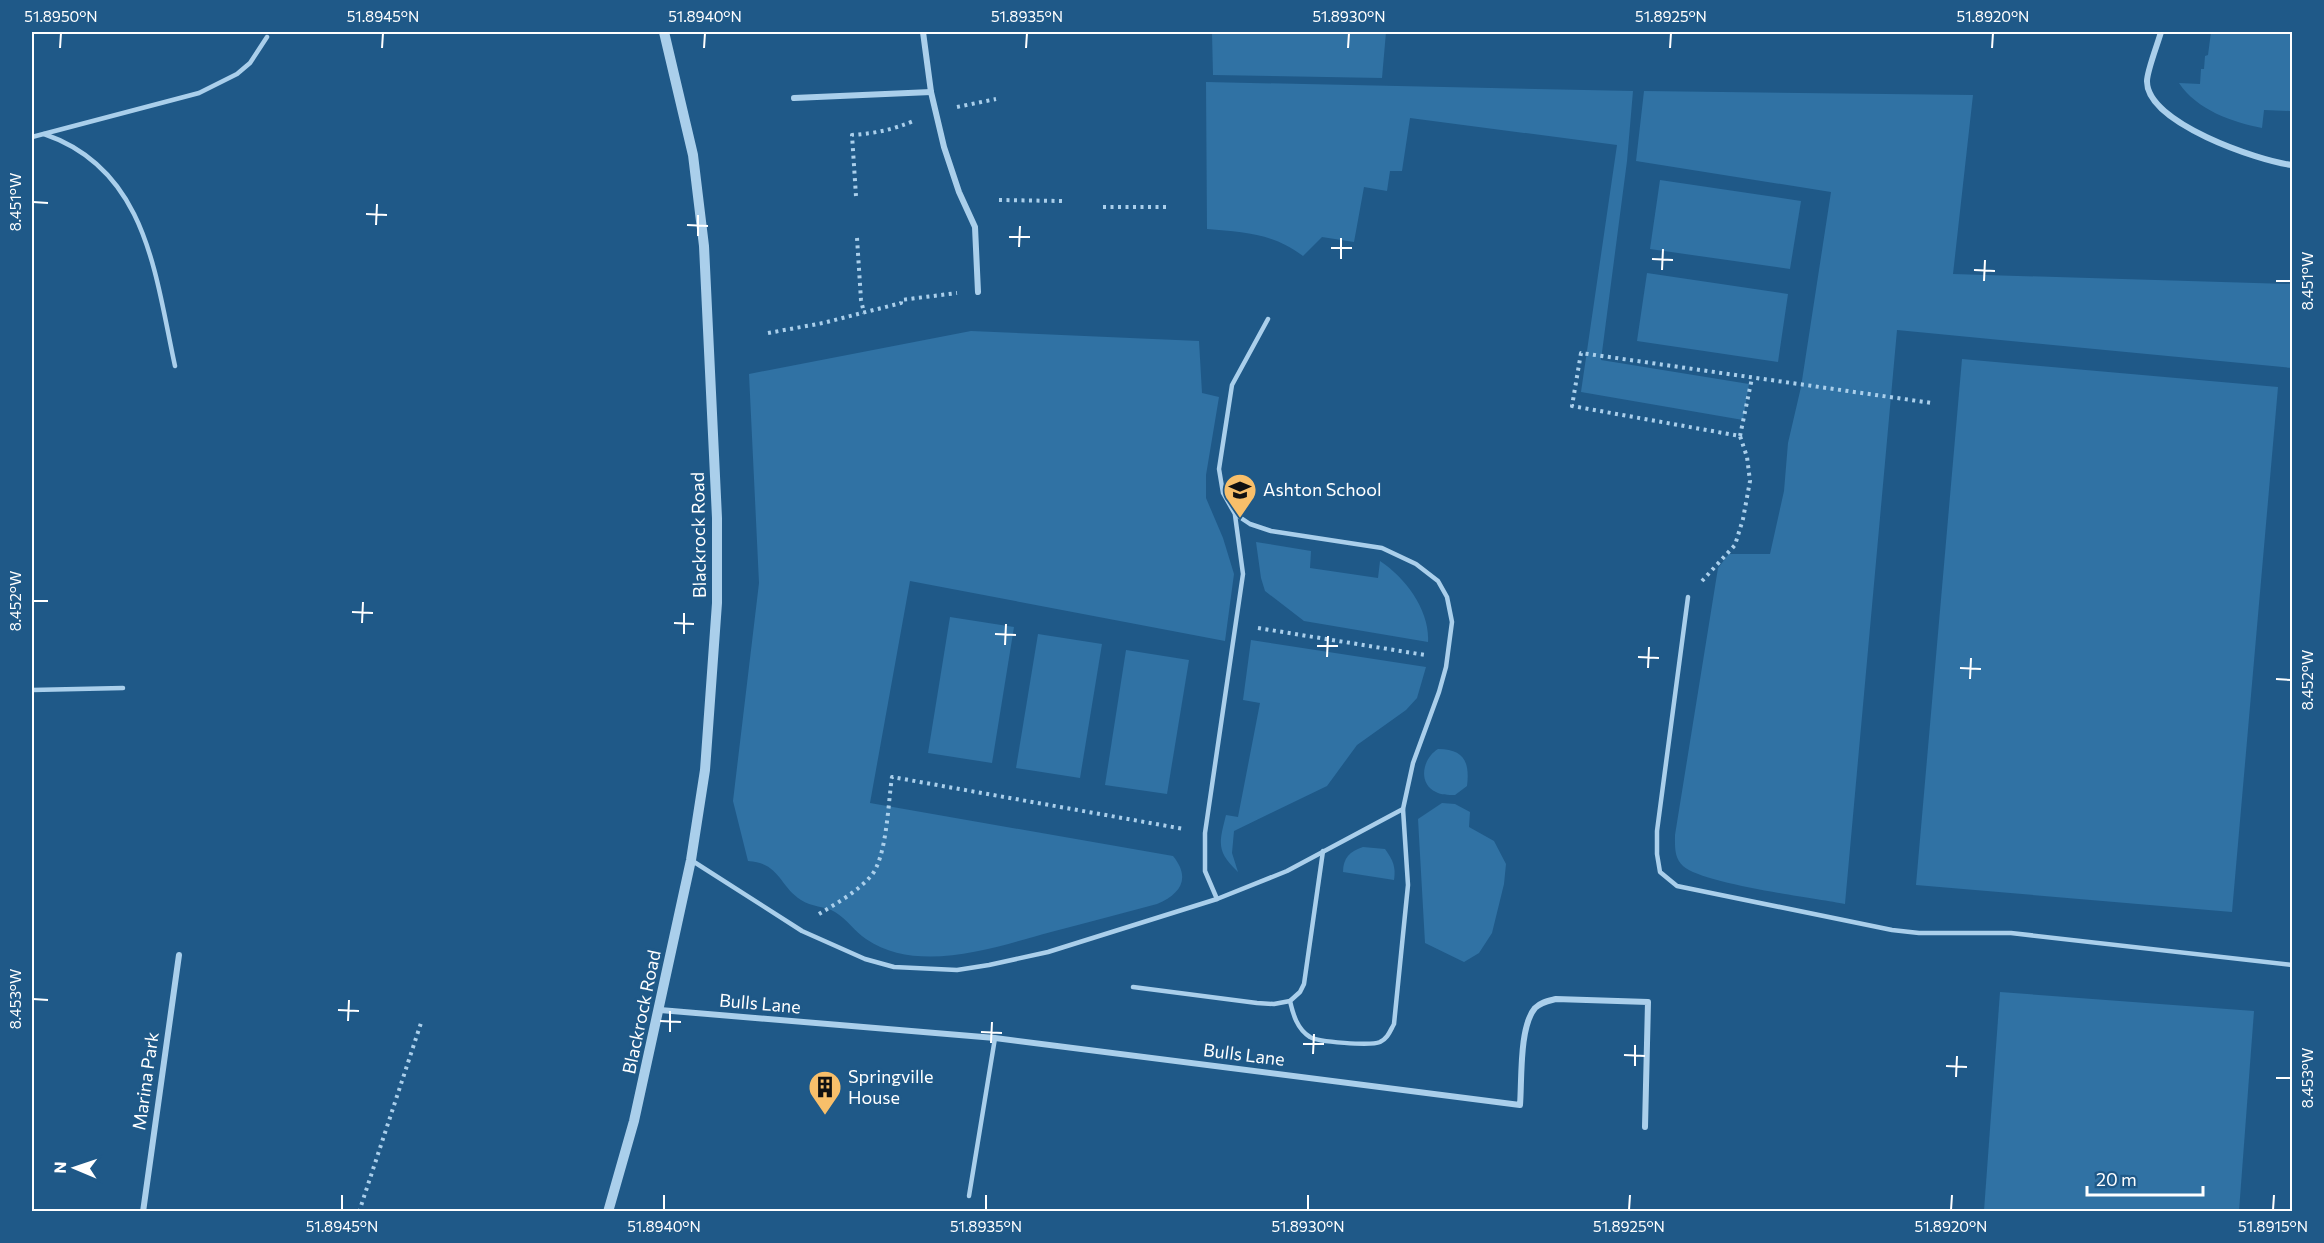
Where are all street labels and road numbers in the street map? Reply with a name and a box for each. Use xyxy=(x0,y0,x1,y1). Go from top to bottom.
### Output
street label: Blackrock Road xyxy=(686,472,710,598)
street label: Blackrock Road xyxy=(617,948,665,1076)
street label: Bulls Lane xyxy=(718,988,802,1018)
street label: Marina Park xyxy=(127,1030,163,1131)
street label: Bulls Lane xyxy=(1202,1038,1286,1070)

